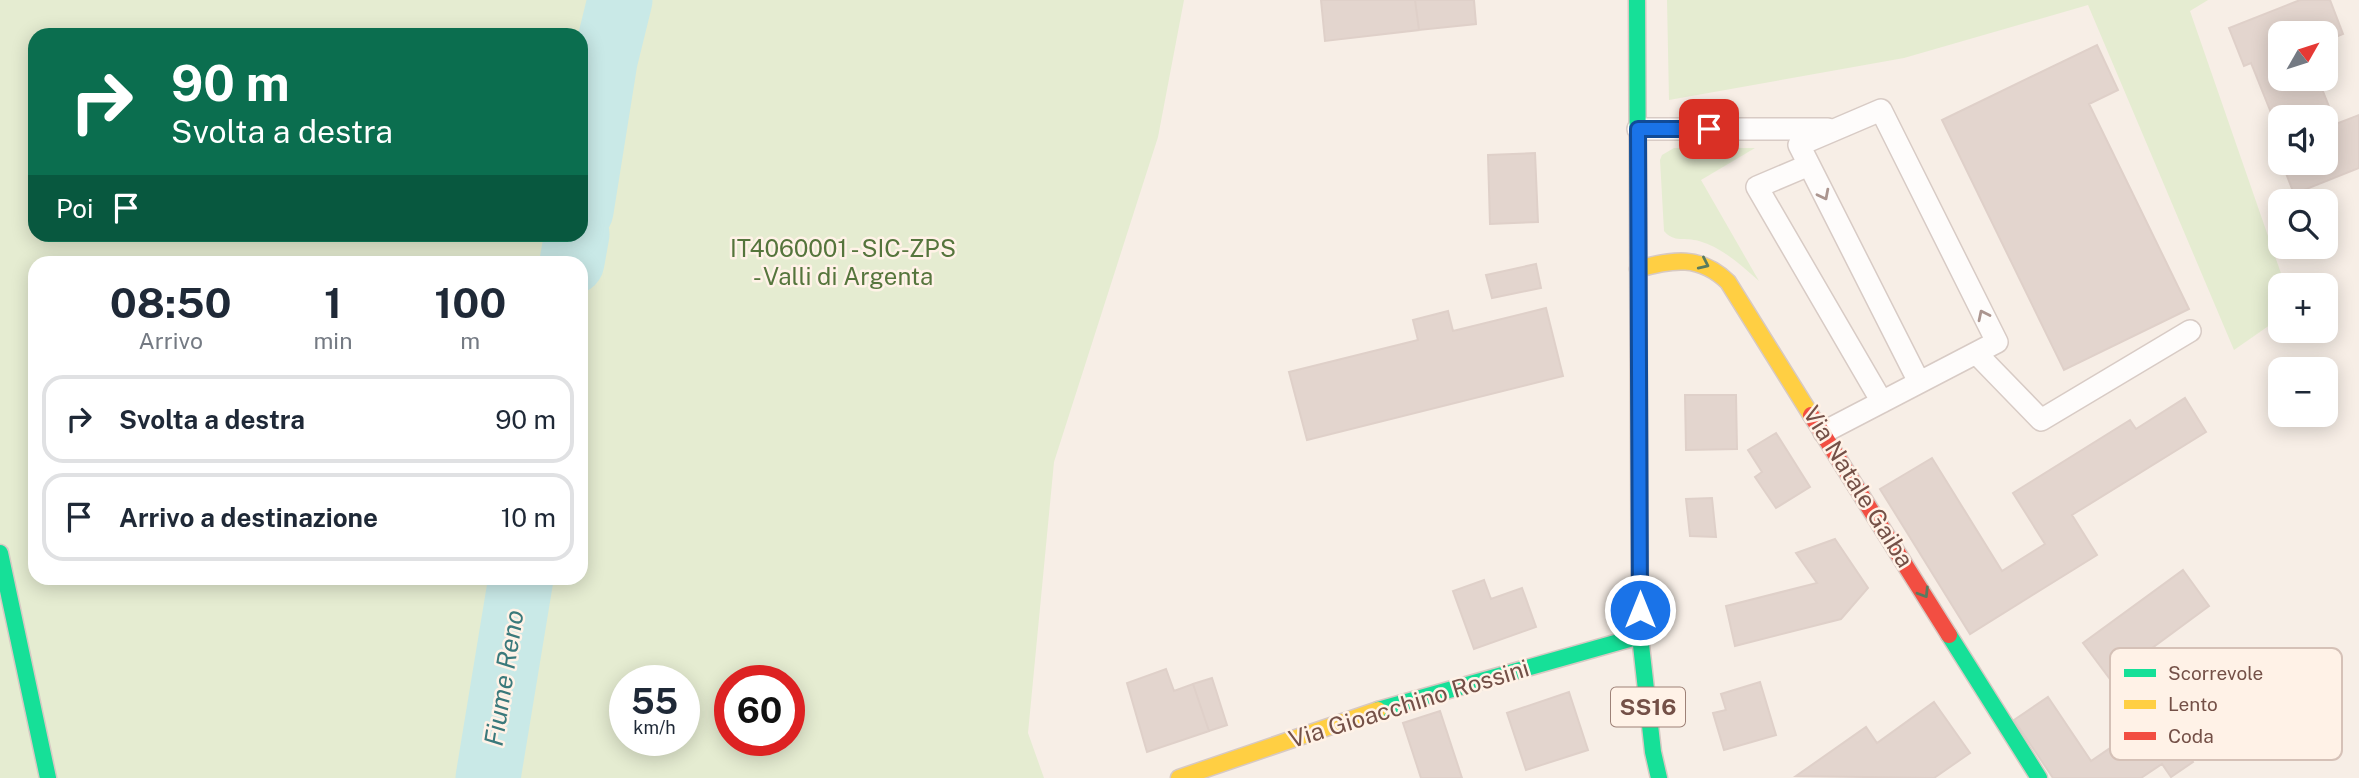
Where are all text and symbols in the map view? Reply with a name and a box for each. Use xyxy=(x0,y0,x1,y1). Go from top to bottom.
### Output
north arrow xyxy=(2268,21,2338,91)
map controls xyxy=(2268,21,2338,427)
text: 90 m xyxy=(171,54,290,112)
icon: right xyxy=(56,56,147,147)
pin xyxy=(1679,99,1739,159)
button: sound xyxy=(2268,105,2338,175)
icon: arrive xyxy=(1690,110,1728,148)
text: Svolta a destra xyxy=(171,113,393,150)
one-way arrow xyxy=(1816,188,1830,200)
icon: arrive xyxy=(107,189,145,227)
button: search xyxy=(2268,189,2338,259)
text: Poi xyxy=(56,193,93,224)
park label: IT4060001 - SIC-ZPS - Valli di Argenta xyxy=(730,234,956,290)
one-way arrow xyxy=(1697,256,1709,270)
button: + xyxy=(2268,273,2338,343)
text: 08:50 xyxy=(110,278,232,327)
text: 1 xyxy=(324,278,342,327)
text: 100 xyxy=(434,278,506,327)
one-way arrow xyxy=(1978,310,1992,322)
text: Arrivo xyxy=(139,327,203,354)
text: min xyxy=(313,327,352,354)
text: m xyxy=(460,327,480,354)
button: − xyxy=(2268,357,2338,427)
icon: right xyxy=(60,400,98,438)
street label: Via Natale Gaiba xyxy=(1798,401,1920,572)
text: Svolta a destra xyxy=(119,404,305,435)
text: 90 m xyxy=(495,404,556,435)
icon: arrive xyxy=(60,498,98,536)
text: Arrivo a destinazione xyxy=(119,502,378,533)
text: 10 m xyxy=(501,502,556,533)
position arrow xyxy=(1603,573,1677,647)
one-way arrow xyxy=(1916,586,1929,599)
water label: Fiume Reno xyxy=(477,608,530,748)
legend xyxy=(2110,648,2342,760)
street label: Via Gioacchino Rossini xyxy=(1285,653,1532,753)
text: Scorrevole xyxy=(2168,662,2263,684)
speed limit sign: 60 xyxy=(714,665,805,756)
text: 55 xyxy=(631,681,678,722)
road number: SS16 xyxy=(1611,688,1685,726)
text: Lento xyxy=(2168,693,2218,715)
text: km/h xyxy=(633,717,676,738)
text: Coda xyxy=(2168,725,2214,747)

